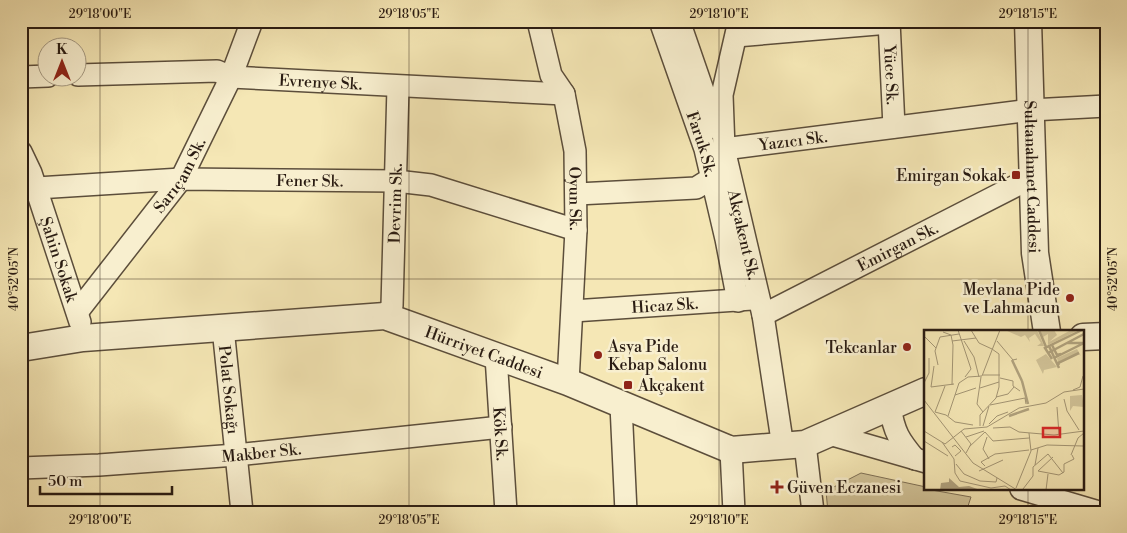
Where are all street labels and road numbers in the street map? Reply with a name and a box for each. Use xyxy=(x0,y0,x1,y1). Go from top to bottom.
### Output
street label: Yüce Sk. xyxy=(879,44,902,105)
street label: Evrenye Sk. xyxy=(278,70,363,95)
street label: Sultanahmet Caddesi xyxy=(1019,100,1044,254)
street label: Faruk Sk. xyxy=(682,109,720,179)
street label: Yazıcı Sk. xyxy=(757,127,829,156)
street label: Sarıçam Sk. xyxy=(149,135,211,217)
street label: Devrim Sk. xyxy=(385,163,407,244)
street label: Oyun Sk. xyxy=(564,166,585,231)
street label: Fener Sk. xyxy=(276,171,343,192)
street label: Akçakent Sk. xyxy=(723,187,763,282)
street label: Şahin Sokak xyxy=(35,214,82,306)
street label: Emirgan Sk. xyxy=(854,218,942,276)
street label: Hicaz Sk. xyxy=(631,294,699,318)
street label: Hürriyet Caddesi xyxy=(422,322,546,383)
street label: Polat Sokağı xyxy=(214,344,243,435)
street label: Kök Sk. xyxy=(488,406,512,462)
street label: Makber Sk. xyxy=(221,439,302,467)

